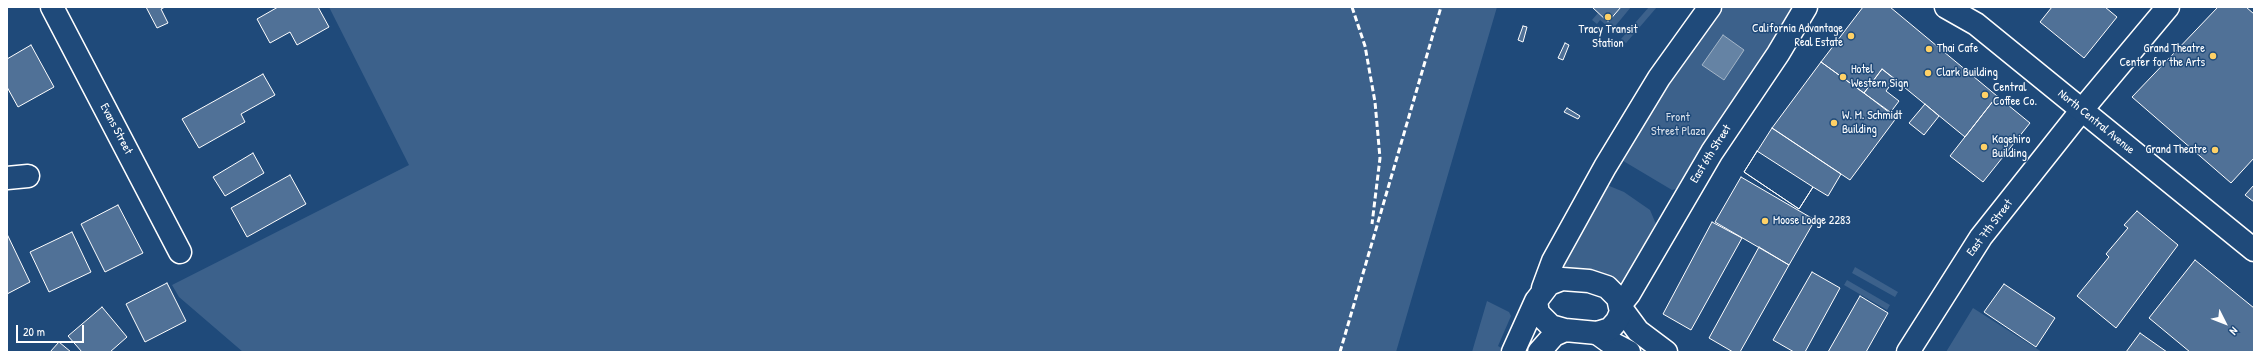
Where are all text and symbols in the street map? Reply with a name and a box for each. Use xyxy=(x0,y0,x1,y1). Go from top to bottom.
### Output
marker: Tracy Transit Station xyxy=(1603,12,1613,22)
place label: California Advantage Real Estate xyxy=(1752,22,1843,50)
place label: Tracy Transit Station xyxy=(1578,23,1638,51)
marker: California Advantage Real Estate xyxy=(1846,31,1856,41)
place label: Thai Cafe xyxy=(1937,42,1978,56)
place label: Grand Theatre Center for the Arts xyxy=(2119,42,2205,70)
marker: Thai Cafe xyxy=(1924,44,1934,54)
marker: Grand Theatre Center for the Arts xyxy=(2208,51,2218,61)
place label: Hotel Western Sign xyxy=(1851,63,1908,91)
place label: Clark Building xyxy=(1936,66,1998,80)
marker: Clark Building xyxy=(1923,68,1933,78)
marker: Hotel Western Sign xyxy=(1838,72,1848,82)
place label: Central Coffee Co. xyxy=(1993,81,2037,109)
street label: North Central Avenue xyxy=(2055,87,2137,157)
marker: Central Coffee Co. xyxy=(1980,90,1990,100)
street label: Evans Street xyxy=(97,101,135,157)
place label: W. M. Schmidt Building xyxy=(1842,109,1902,137)
park label: Front Street Plaza xyxy=(1651,111,1705,139)
marker: W. M. Schmidt Building xyxy=(1829,118,1839,128)
street label: East 6th Street xyxy=(1687,122,1735,186)
place label: Kagehiro Building xyxy=(1992,133,2030,161)
marker: Kagehiro Building xyxy=(1979,142,1989,152)
place label: Grand Theatre xyxy=(2145,143,2207,157)
marker: Grand Theatre xyxy=(2210,145,2220,155)
street label: East 7th Street xyxy=(1964,197,2016,259)
place label: Moose Lodge 2283 xyxy=(1773,214,1851,228)
marker: Moose Lodge 2283 xyxy=(1760,216,1770,226)
north arrow xyxy=(2205,303,2245,343)
scale bar xyxy=(18,317,86,343)
text: 20 m xyxy=(23,323,45,340)
text: N xyxy=(2227,324,2241,338)

